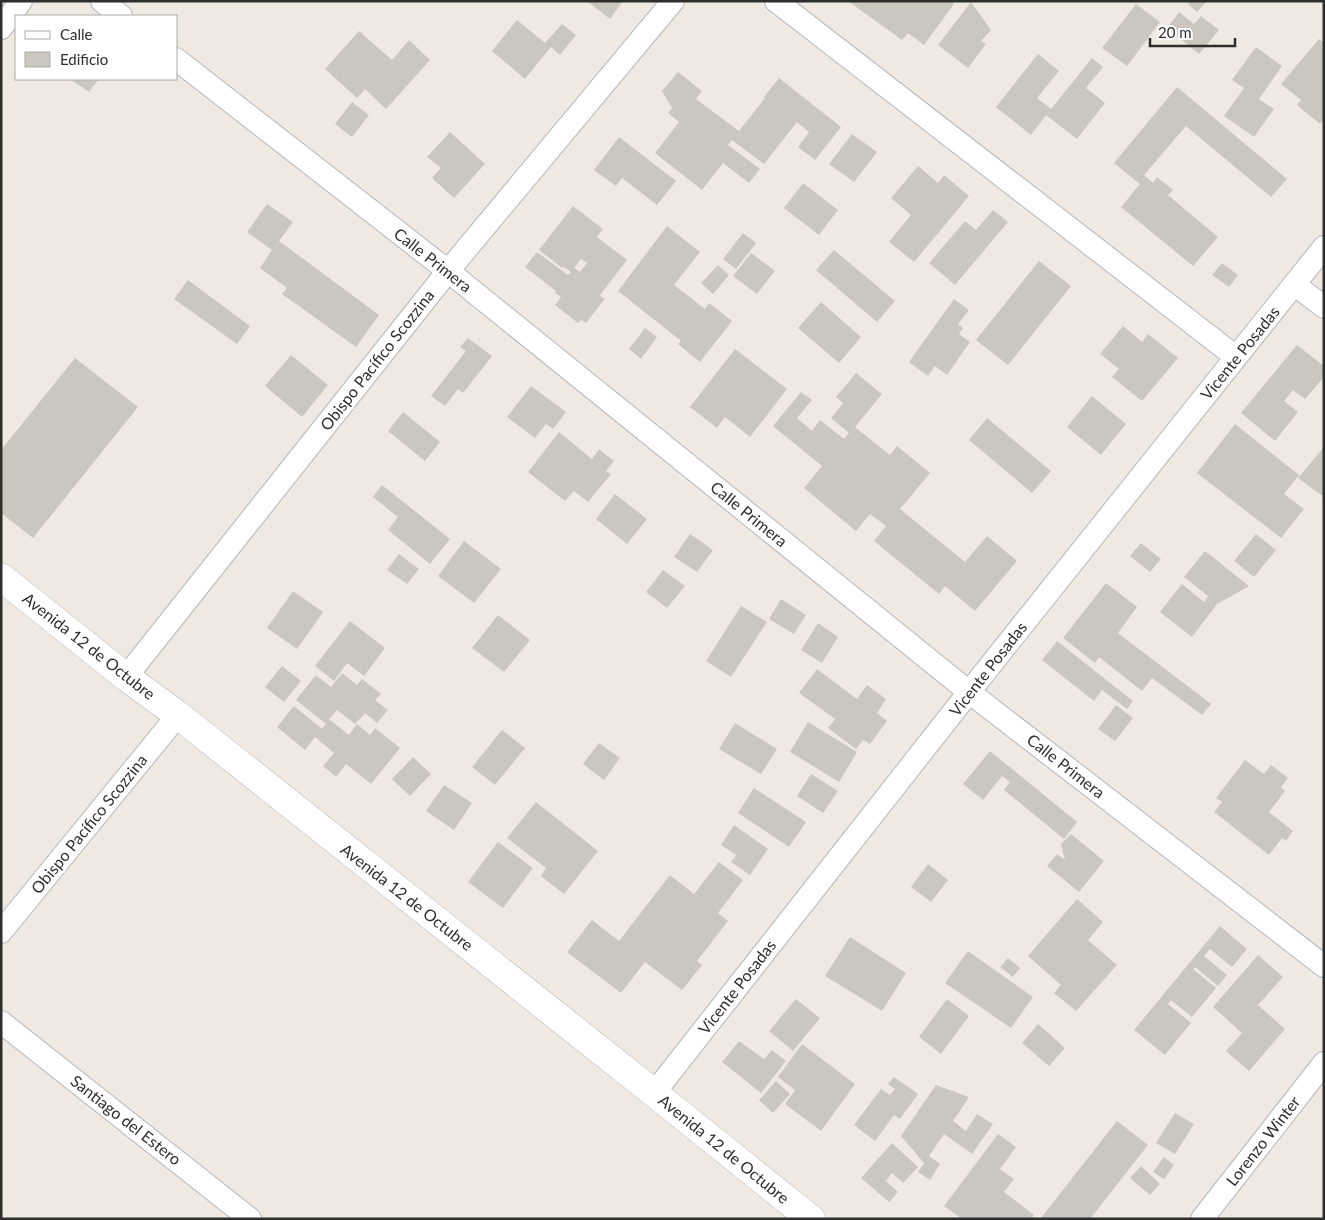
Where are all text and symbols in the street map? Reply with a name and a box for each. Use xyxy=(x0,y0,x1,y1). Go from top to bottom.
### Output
legend xyxy=(15,15,178,80)
scale bar xyxy=(1150,15,1235,47)
text: 20 m xyxy=(1158,23,1192,41)
text: Calle xyxy=(60,25,93,43)
text: Edificio xyxy=(60,50,108,68)
street label: Calle Primera xyxy=(391,223,476,296)
street label: Obispo Pacífico Scozzina xyxy=(316,286,437,434)
street label: Vicente Posadas xyxy=(1196,302,1283,403)
street label: Calle Primera xyxy=(707,477,791,550)
street label: Avenida 12 de Octubre xyxy=(19,588,159,703)
street label: Vicente Posadas xyxy=(945,618,1030,720)
street label: Calle Primera xyxy=(1024,729,1109,802)
street label: Obispo Pacífico Scozzina xyxy=(27,750,151,897)
street label: Avenida 12 de Octubre xyxy=(337,839,477,954)
street label: Vicente Posadas xyxy=(694,936,779,1038)
street label: Santiago del Estero xyxy=(67,1071,185,1169)
street label: Avenida 12 de Octubre xyxy=(655,1090,793,1207)
street label: Lorenzo Winter xyxy=(1222,1092,1304,1189)

